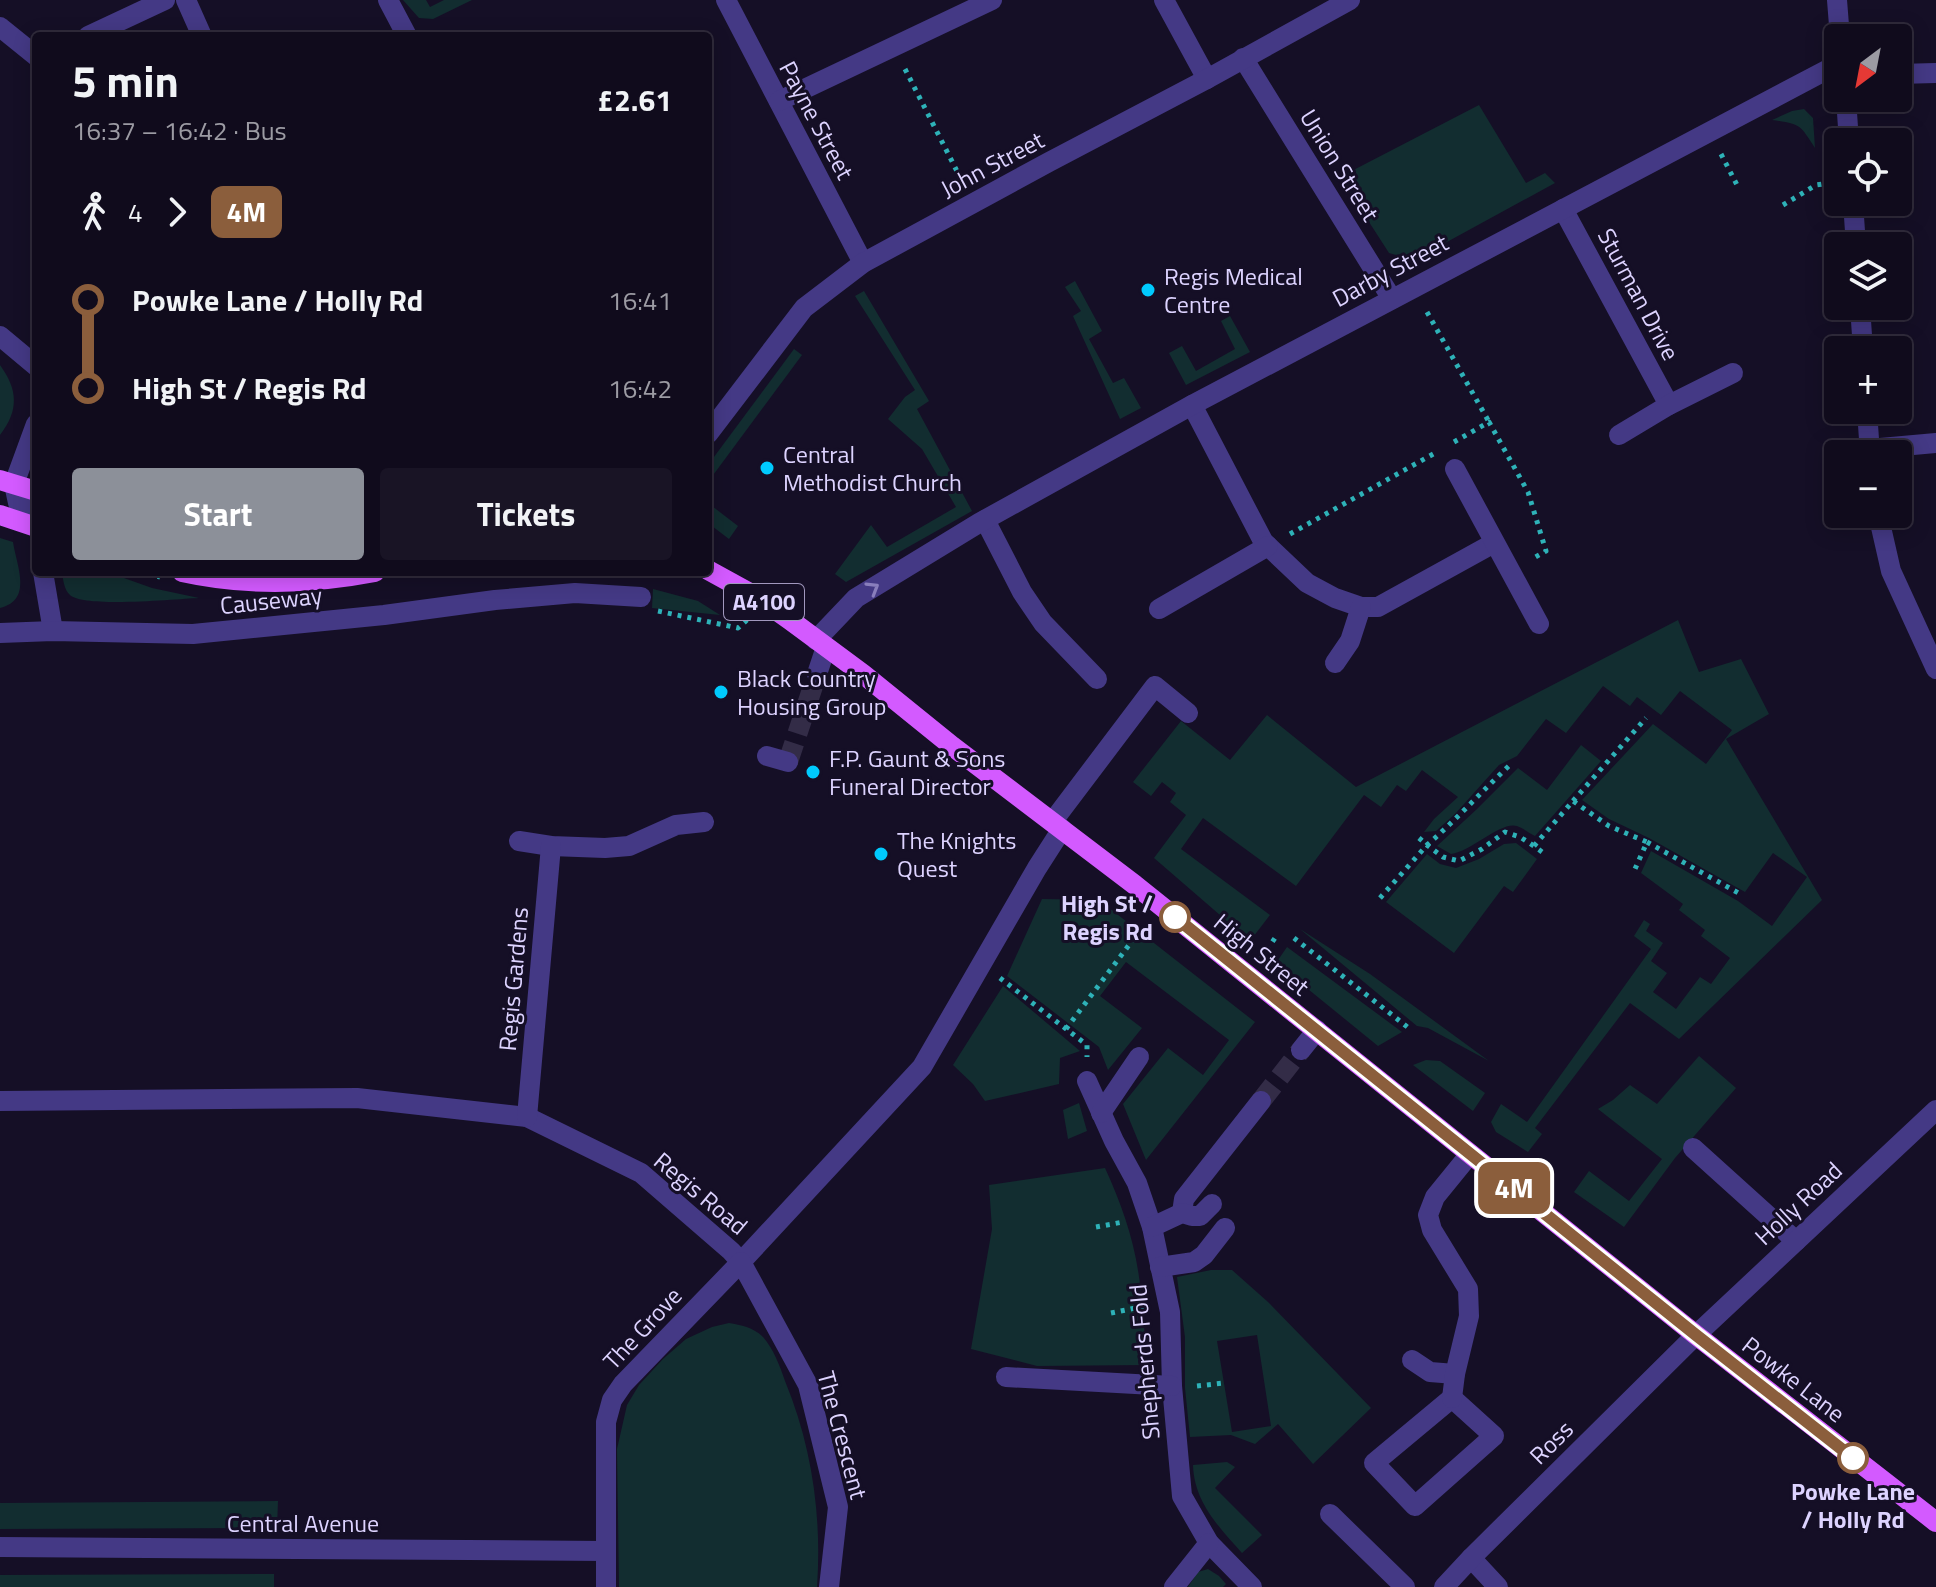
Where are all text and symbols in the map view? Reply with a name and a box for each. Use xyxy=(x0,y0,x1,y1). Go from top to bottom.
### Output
north arrow xyxy=(1824,24,1912,112)
map controls xyxy=(1824,24,1912,528)
text: 5 min xyxy=(72,47,179,114)
street label: Payne Street xyxy=(771,54,864,186)
text: £2.61 xyxy=(597,77,672,123)
street label: Union Street xyxy=(1291,102,1389,229)
text: 16:37 – 16:42 · Bus xyxy=(72,111,287,150)
street label: John Street xyxy=(934,121,1051,206)
button: locate xyxy=(1824,128,1912,216)
icon: walk xyxy=(72,190,116,234)
icon: forward xyxy=(155,190,199,234)
text: 4M xyxy=(227,190,266,233)
text: 4 xyxy=(128,193,143,232)
street label: Sturman Drive xyxy=(1589,222,1689,366)
street label: Darby Street xyxy=(1325,224,1455,316)
button: layers xyxy=(1824,232,1912,320)
place label: Regis Medical Centre xyxy=(1164,258,1303,322)
text: Powke Lane / Holly Rd xyxy=(132,277,423,323)
text: 16:41 xyxy=(608,281,672,320)
marker: Regis Medical Centre xyxy=(1139,281,1157,299)
button: + xyxy=(1824,336,1912,424)
text: High St / Regis Rd xyxy=(132,365,367,411)
text: 16:42 xyxy=(608,369,672,408)
place label: Central Methodist Church xyxy=(783,436,962,500)
button: − xyxy=(1824,440,1912,528)
marker: Central Methodist Church xyxy=(758,459,776,477)
button: Start xyxy=(72,468,364,560)
button: Tickets xyxy=(380,468,672,560)
street label: Causeway xyxy=(218,577,324,623)
one-way arrow xyxy=(864,582,879,598)
road number: A4100 xyxy=(724,584,804,620)
place label: Black Country Housing Group xyxy=(737,660,886,724)
marker: Black Country Housing Group xyxy=(712,683,730,701)
place label: F.P. Gaunt & Sons Funeral Director xyxy=(829,740,1005,804)
marker: F.P. Gaunt & Sons Funeral Director xyxy=(804,763,822,781)
place label: The Knights Quest xyxy=(897,822,1016,886)
marker: The Knights Quest xyxy=(872,845,890,863)
place label: High St / Regis Rd xyxy=(1061,885,1153,949)
marker: High St / Regis Rd xyxy=(1160,902,1190,932)
street label: High Street xyxy=(1206,904,1318,1004)
street label: Regis Gardens xyxy=(489,906,537,1052)
street label: Regis Road xyxy=(646,1143,756,1243)
street label: Holly Road xyxy=(1746,1153,1850,1253)
line badge: 4M xyxy=(1478,1162,1550,1214)
text: 4M xyxy=(1494,1166,1534,1209)
street label: The Grove xyxy=(594,1279,690,1377)
street label: Shepherds Fold xyxy=(1119,1283,1169,1441)
street label: Powke Lane xyxy=(1735,1327,1853,1431)
street label: The Crescent xyxy=(809,1367,877,1503)
street label: Ross xyxy=(1521,1412,1581,1472)
marker: Powke Lane / Holly Rd xyxy=(1838,1443,1868,1473)
place label: Powke Lane / Holly Rd xyxy=(1791,1473,1915,1537)
street label: Central Avenue xyxy=(227,1505,379,1541)

